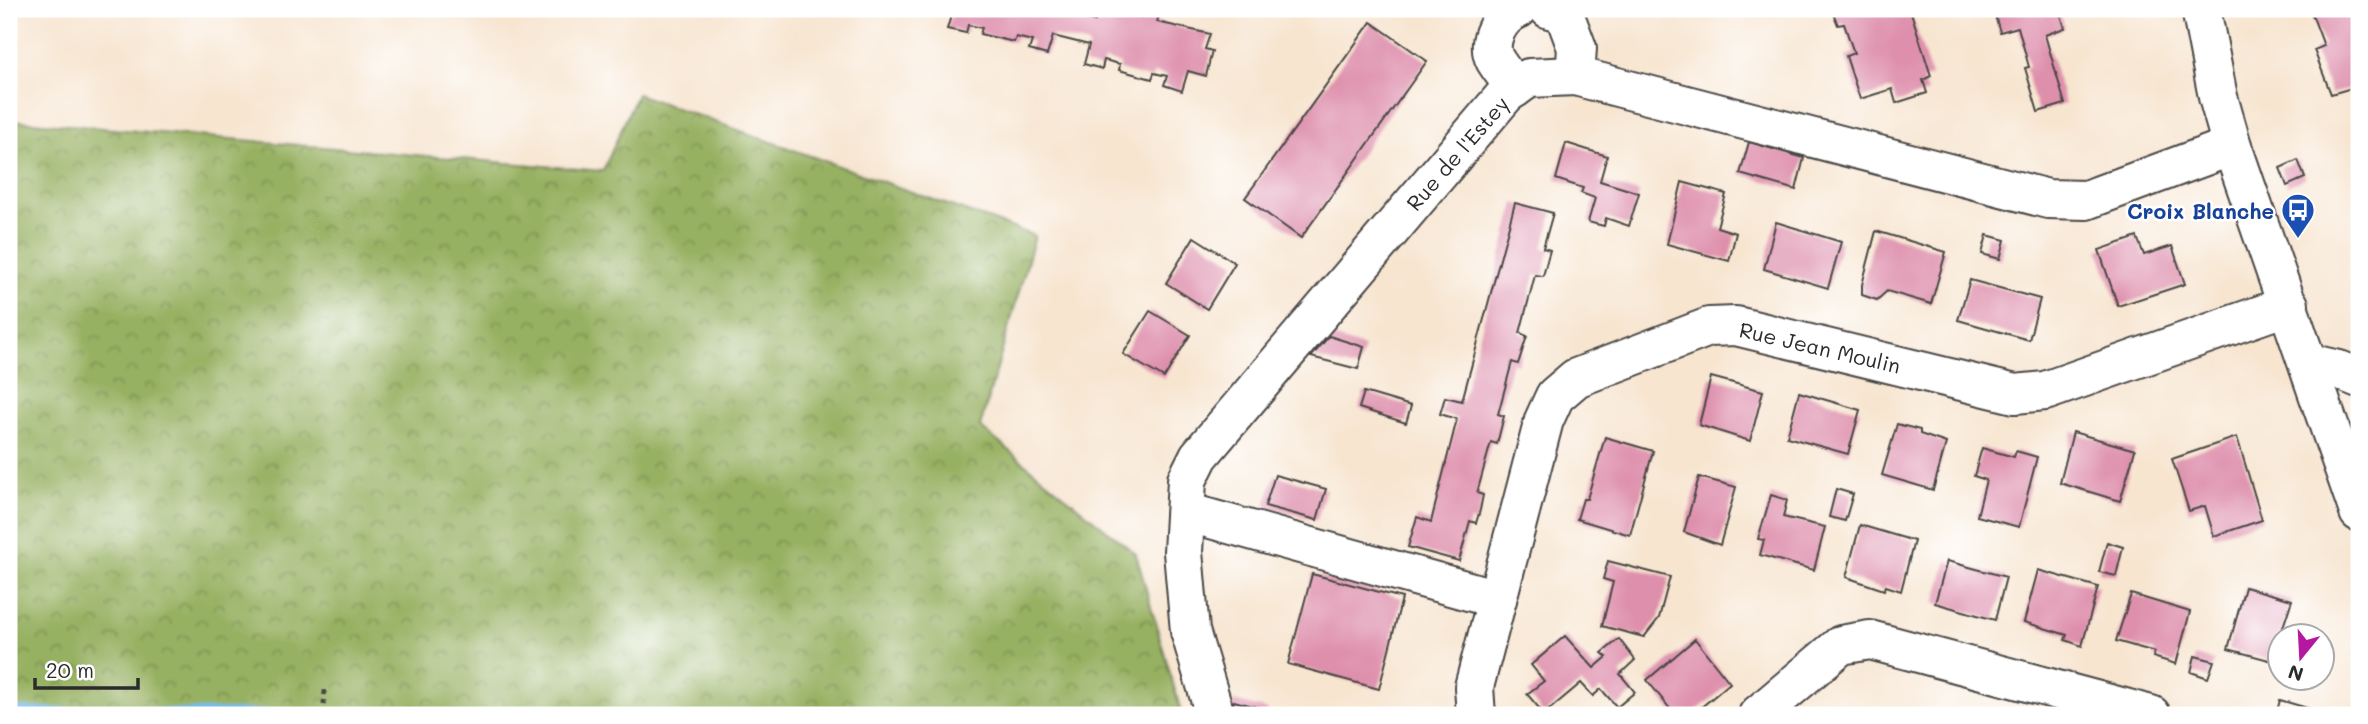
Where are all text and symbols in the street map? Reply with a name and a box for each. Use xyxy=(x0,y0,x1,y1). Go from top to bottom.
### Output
street label: Rue de l'Estey xyxy=(1400,90,1514,216)
bus stop icon: Croix Blanche xyxy=(2279,191,2317,240)
place label: Croix Blanche xyxy=(2127,197,2274,224)
street label: Rue Jean Moulin xyxy=(1737,315,1903,379)
north arrow xyxy=(2266,622,2336,692)
scale bar xyxy=(35,647,138,691)
text: 20 m xyxy=(46,656,94,683)
text: N xyxy=(2285,660,2306,688)

